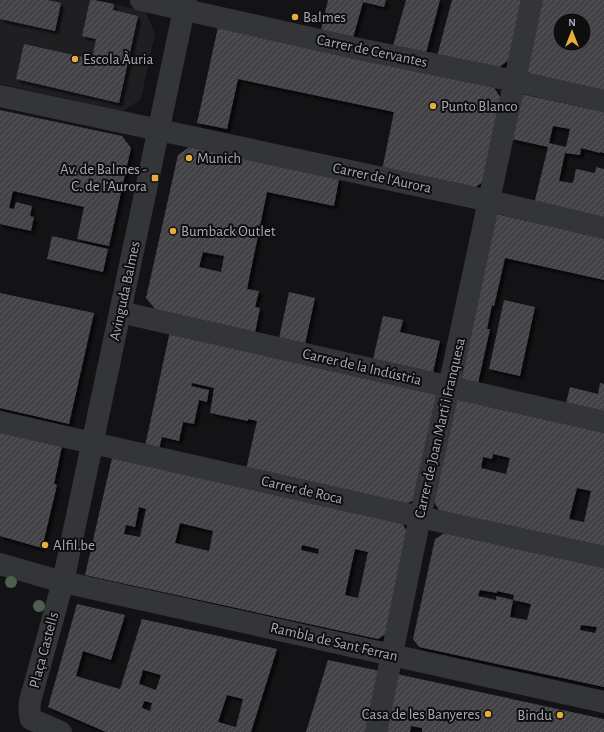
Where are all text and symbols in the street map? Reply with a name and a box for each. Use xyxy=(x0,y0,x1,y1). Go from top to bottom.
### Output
place label: Balmes xyxy=(303,10,346,25)
marker: Balmes xyxy=(290,12,300,22)
north arrow xyxy=(552,12,592,52)
text: N xyxy=(568,17,576,28)
street label: Carrer de Cervantes xyxy=(315,32,429,70)
place label: Escola Àuria xyxy=(83,50,153,67)
marker: Escola Àuria xyxy=(70,54,80,64)
place label: Punto Blanco xyxy=(441,99,518,114)
marker: Punto Blanco xyxy=(428,101,438,111)
place label: Munich xyxy=(197,151,241,166)
marker: Munich xyxy=(184,153,194,163)
street label: Carrer de l'Aurora xyxy=(331,160,433,196)
place label: Av. de Balmes - C. de l'Aurora xyxy=(60,162,147,194)
marker: Av. de Balmes - C. de l'Aurora xyxy=(150,173,160,183)
place label: Bumback Outlet xyxy=(181,224,276,239)
marker: Bumback Outlet xyxy=(168,226,178,236)
street label: Avinguda Balmes xyxy=(107,240,143,342)
street label: Carrer de Joan Martí i Franquesa xyxy=(412,336,468,520)
street label: Carrer de la Indústria xyxy=(301,346,423,388)
street label: Carrer de Roca xyxy=(260,473,344,507)
place label: Alfil.be xyxy=(53,538,95,553)
marker: Alfil.be xyxy=(40,540,50,550)
street label: Plaça Castells xyxy=(27,610,61,690)
street label: Rambla de Sant Ferran xyxy=(269,620,399,664)
place label: Casa de les Banyeres xyxy=(362,707,480,722)
place label: Bindu xyxy=(517,708,552,723)
marker: Casa de les Banyeres xyxy=(483,709,493,719)
marker: Bindu xyxy=(555,710,565,720)

